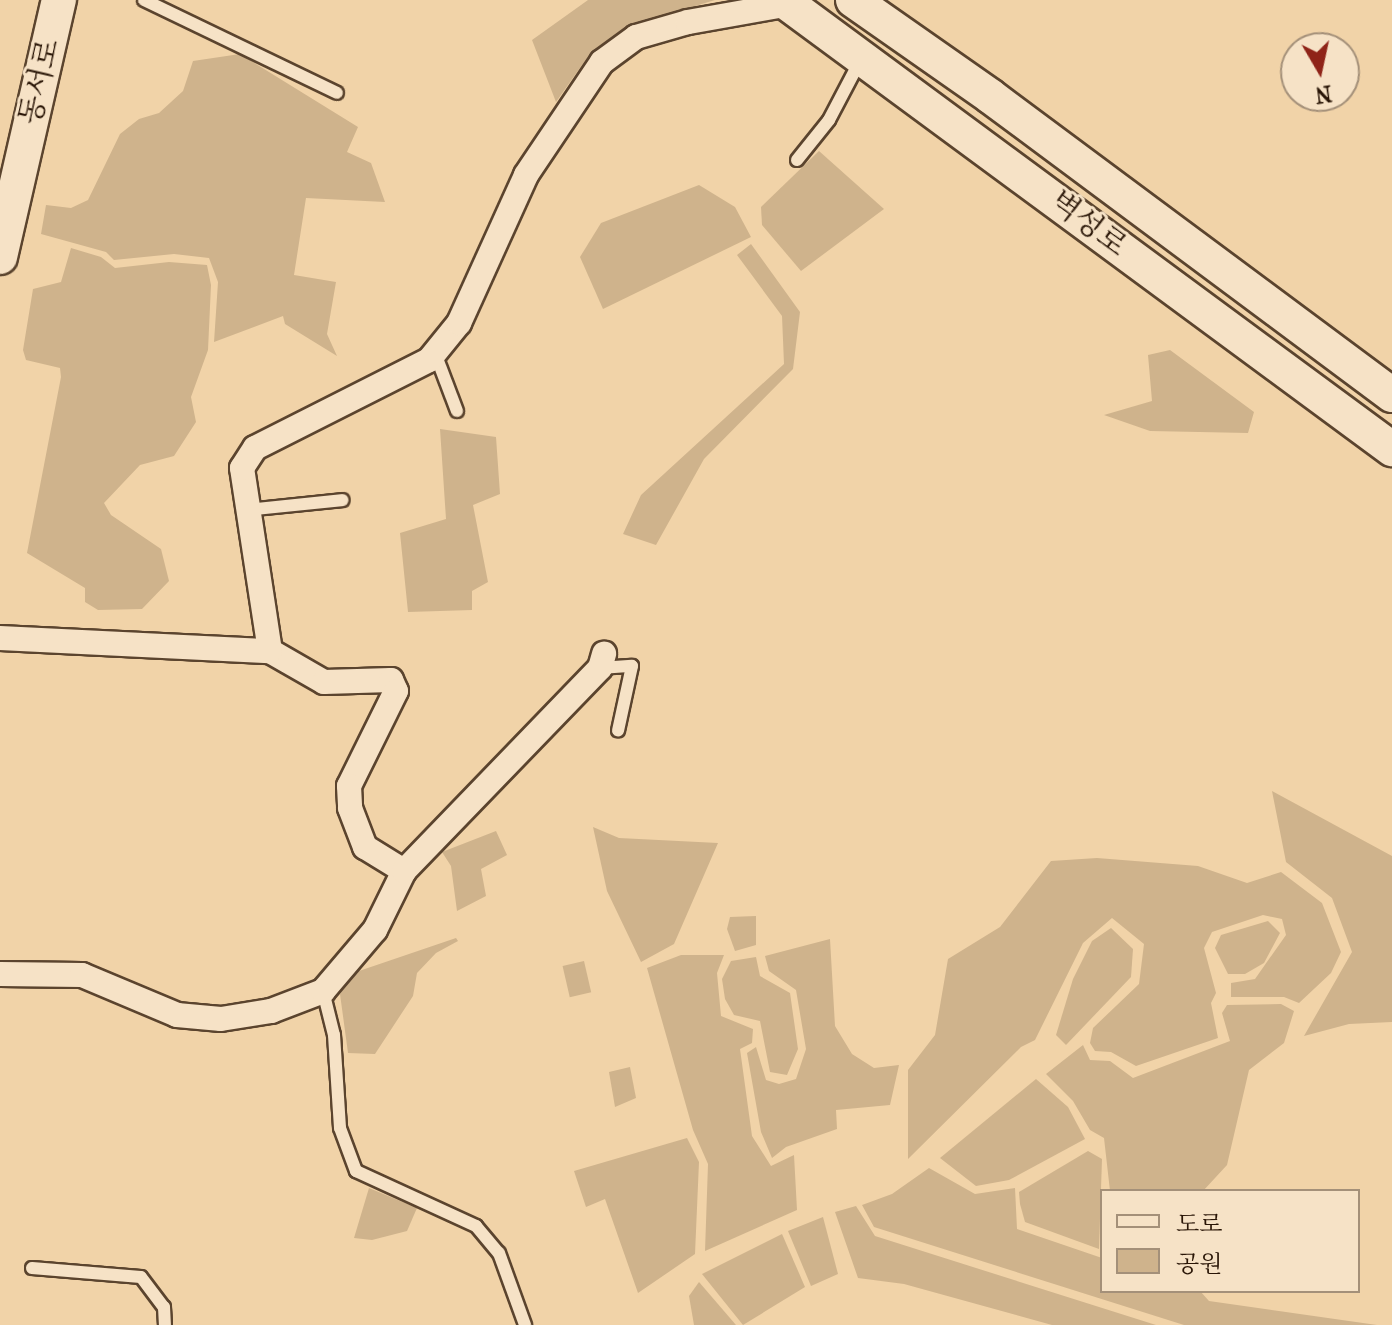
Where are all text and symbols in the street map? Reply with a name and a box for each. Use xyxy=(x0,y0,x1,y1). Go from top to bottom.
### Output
north arrow xyxy=(1280,32,1360,112)
street label: 동서로 xyxy=(13,36,67,128)
text: N xyxy=(1313,80,1334,108)
street label: 벽성로 xyxy=(1042,183,1134,265)
legend xyxy=(1100,1189,1360,1293)
text: 도로 xyxy=(1176,1210,1222,1238)
text: 공원 xyxy=(1176,1250,1222,1278)

